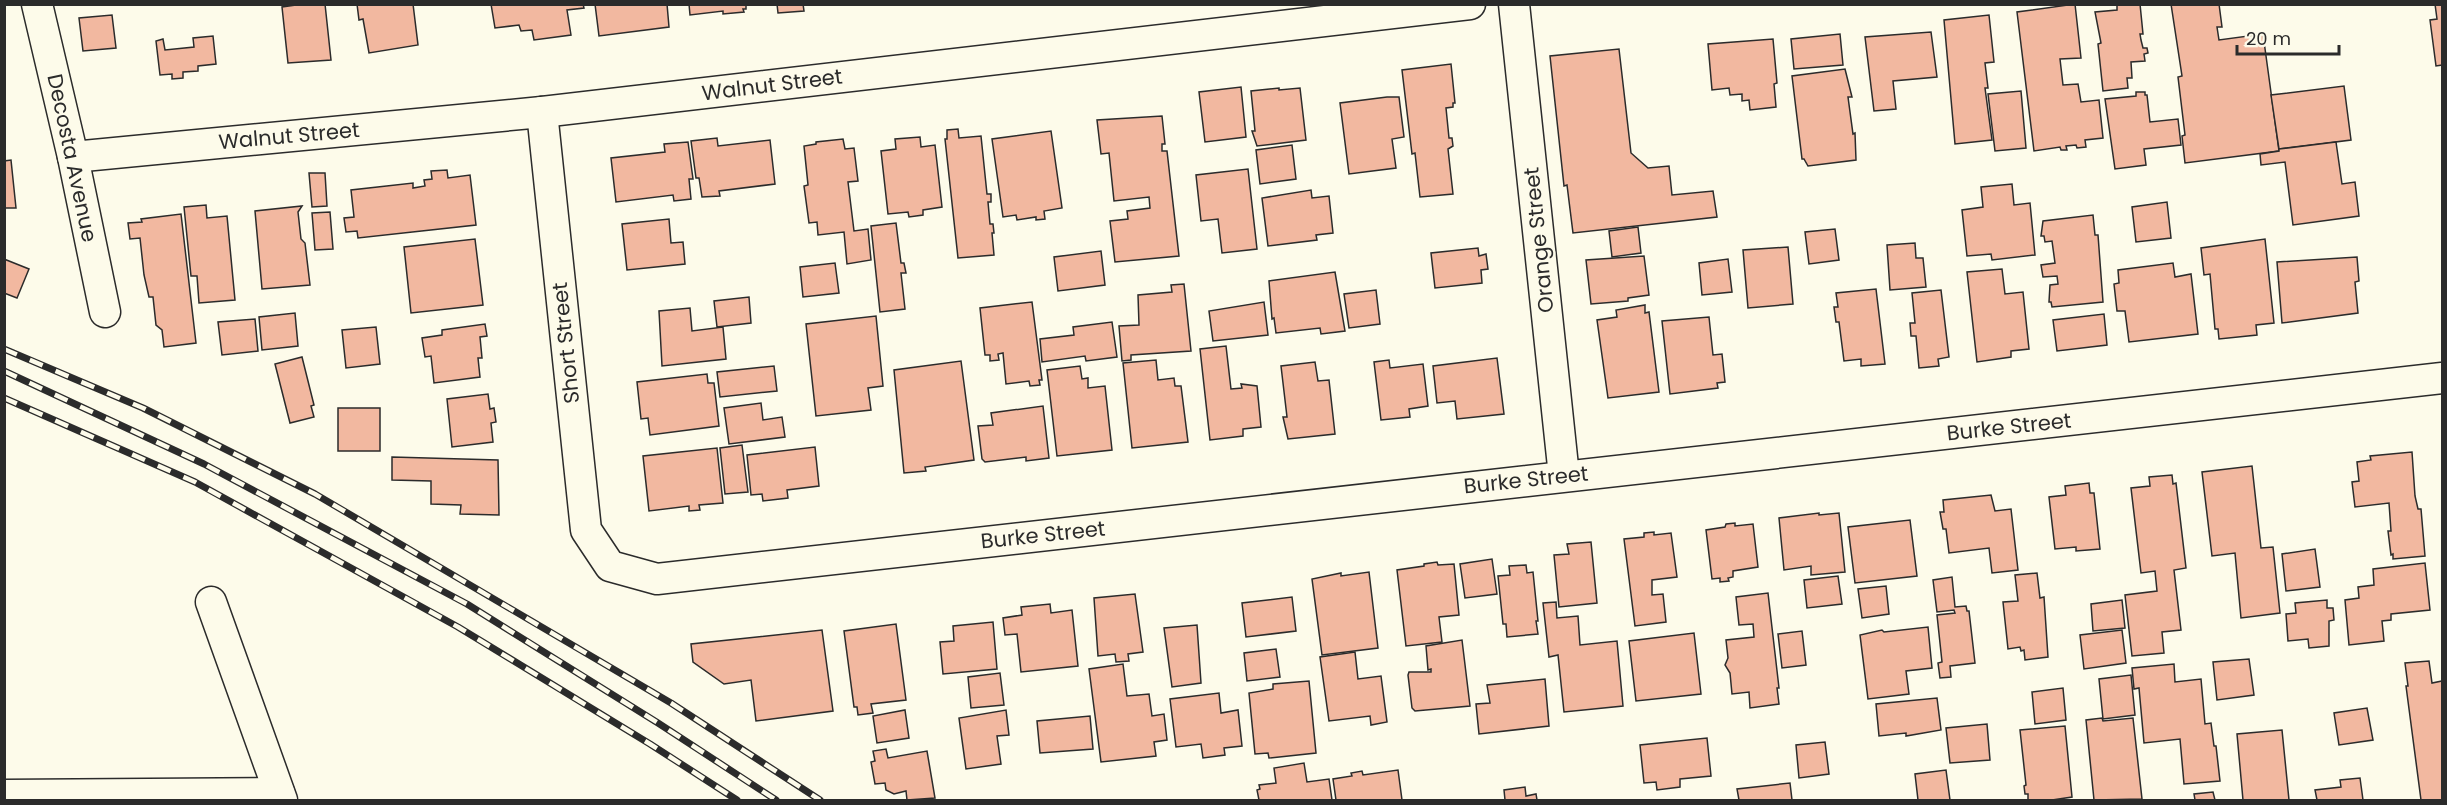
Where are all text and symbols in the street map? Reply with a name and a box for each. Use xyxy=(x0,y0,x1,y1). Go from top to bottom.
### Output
scale bar xyxy=(2237,18,2339,56)
text: 20 m xyxy=(2246,26,2291,51)
street label: Walnut Street xyxy=(700,61,844,108)
street label: Decosta Avenue xyxy=(40,71,104,245)
street label: Walnut Street xyxy=(217,115,361,156)
street label: Orange Street xyxy=(1516,166,1561,314)
street label: Short Street xyxy=(545,281,586,405)
street label: Burke Street xyxy=(1945,406,2073,447)
street label: Burke Street xyxy=(1462,459,1590,500)
street label: Burke Street xyxy=(979,514,1107,555)

